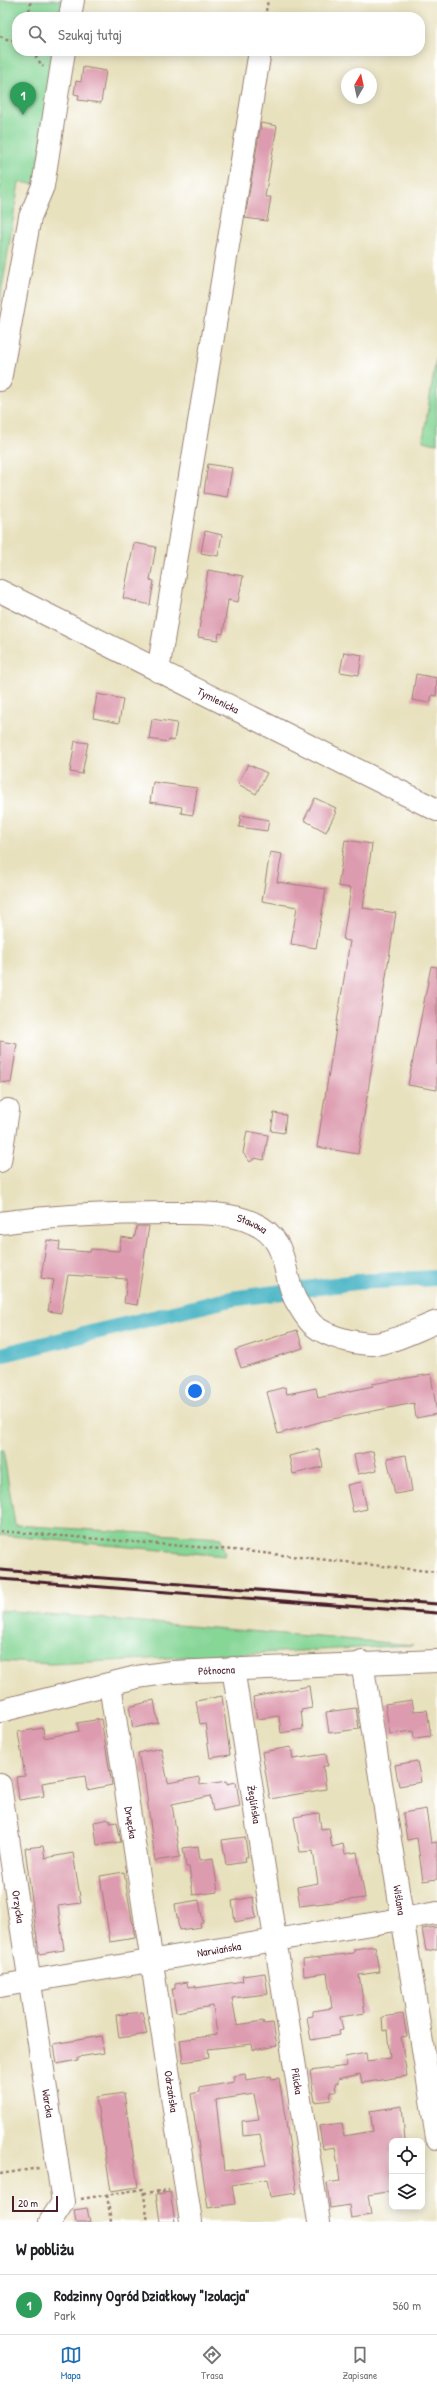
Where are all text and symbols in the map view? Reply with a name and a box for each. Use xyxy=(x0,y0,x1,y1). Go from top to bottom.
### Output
search box xyxy=(12,12,425,56)
icon: search xyxy=(26,23,48,45)
text: Szukaj tutaj xyxy=(58,24,122,45)
north arrow xyxy=(341,68,377,104)
pin: 1 xyxy=(10,82,36,115)
street label: Tymienicka xyxy=(195,684,242,717)
street label: Stawowa xyxy=(235,1211,271,1237)
your location xyxy=(185,1381,205,1401)
street label: Północna xyxy=(198,1662,236,1678)
street label: Żeglińska xyxy=(244,1784,264,1825)
street label: Drwęcka xyxy=(122,1806,140,1840)
street label: Wiślana xyxy=(390,1884,409,1917)
street label: Orzycka xyxy=(9,1889,28,1925)
street label: Narwiańska xyxy=(196,1939,243,1960)
street label: Pilicka xyxy=(288,2067,306,2096)
street label: Odrzańska xyxy=(161,2070,181,2114)
street label: Warcka xyxy=(39,2088,57,2119)
map controls xyxy=(389,2138,425,2210)
button: locate xyxy=(389,2138,425,2174)
button: layers xyxy=(389,2174,425,2210)
scale bar xyxy=(12,2194,58,2213)
text: 20 m xyxy=(18,2196,38,2210)
text: W pobliżu xyxy=(16,2237,74,2260)
text: Rodzinny Ogród Działkowy "Izolacja" xyxy=(54,2285,250,2306)
text: 1 xyxy=(27,2296,31,2314)
text: 560 m xyxy=(393,2296,421,2314)
text: Park xyxy=(54,2306,76,2324)
tab: Mapa xyxy=(60,2344,82,2382)
tab: Trasa xyxy=(201,2344,223,2382)
tab: Zapisane xyxy=(342,2344,377,2382)

